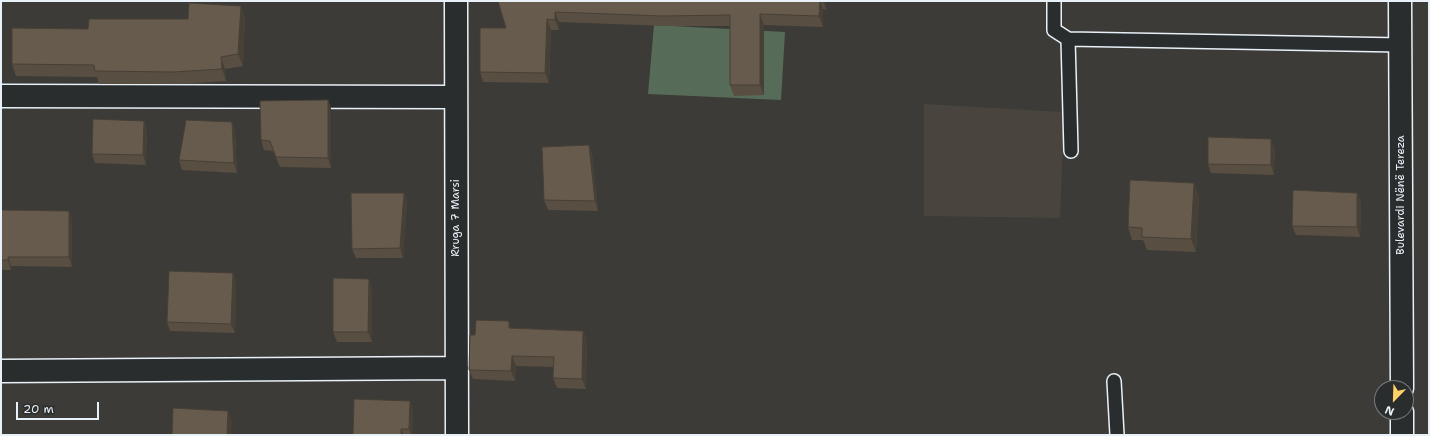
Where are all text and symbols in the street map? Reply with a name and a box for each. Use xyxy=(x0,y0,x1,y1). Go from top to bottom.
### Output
street label: Bulevardi Nënë Tereza xyxy=(1394,135,1408,255)
street label: Rruga 7 Marsi xyxy=(449,179,463,257)
north arrow xyxy=(1374,380,1414,420)
scale bar xyxy=(18,394,101,420)
text: 20 m xyxy=(23,401,54,417)
text: N xyxy=(1383,402,1396,419)

